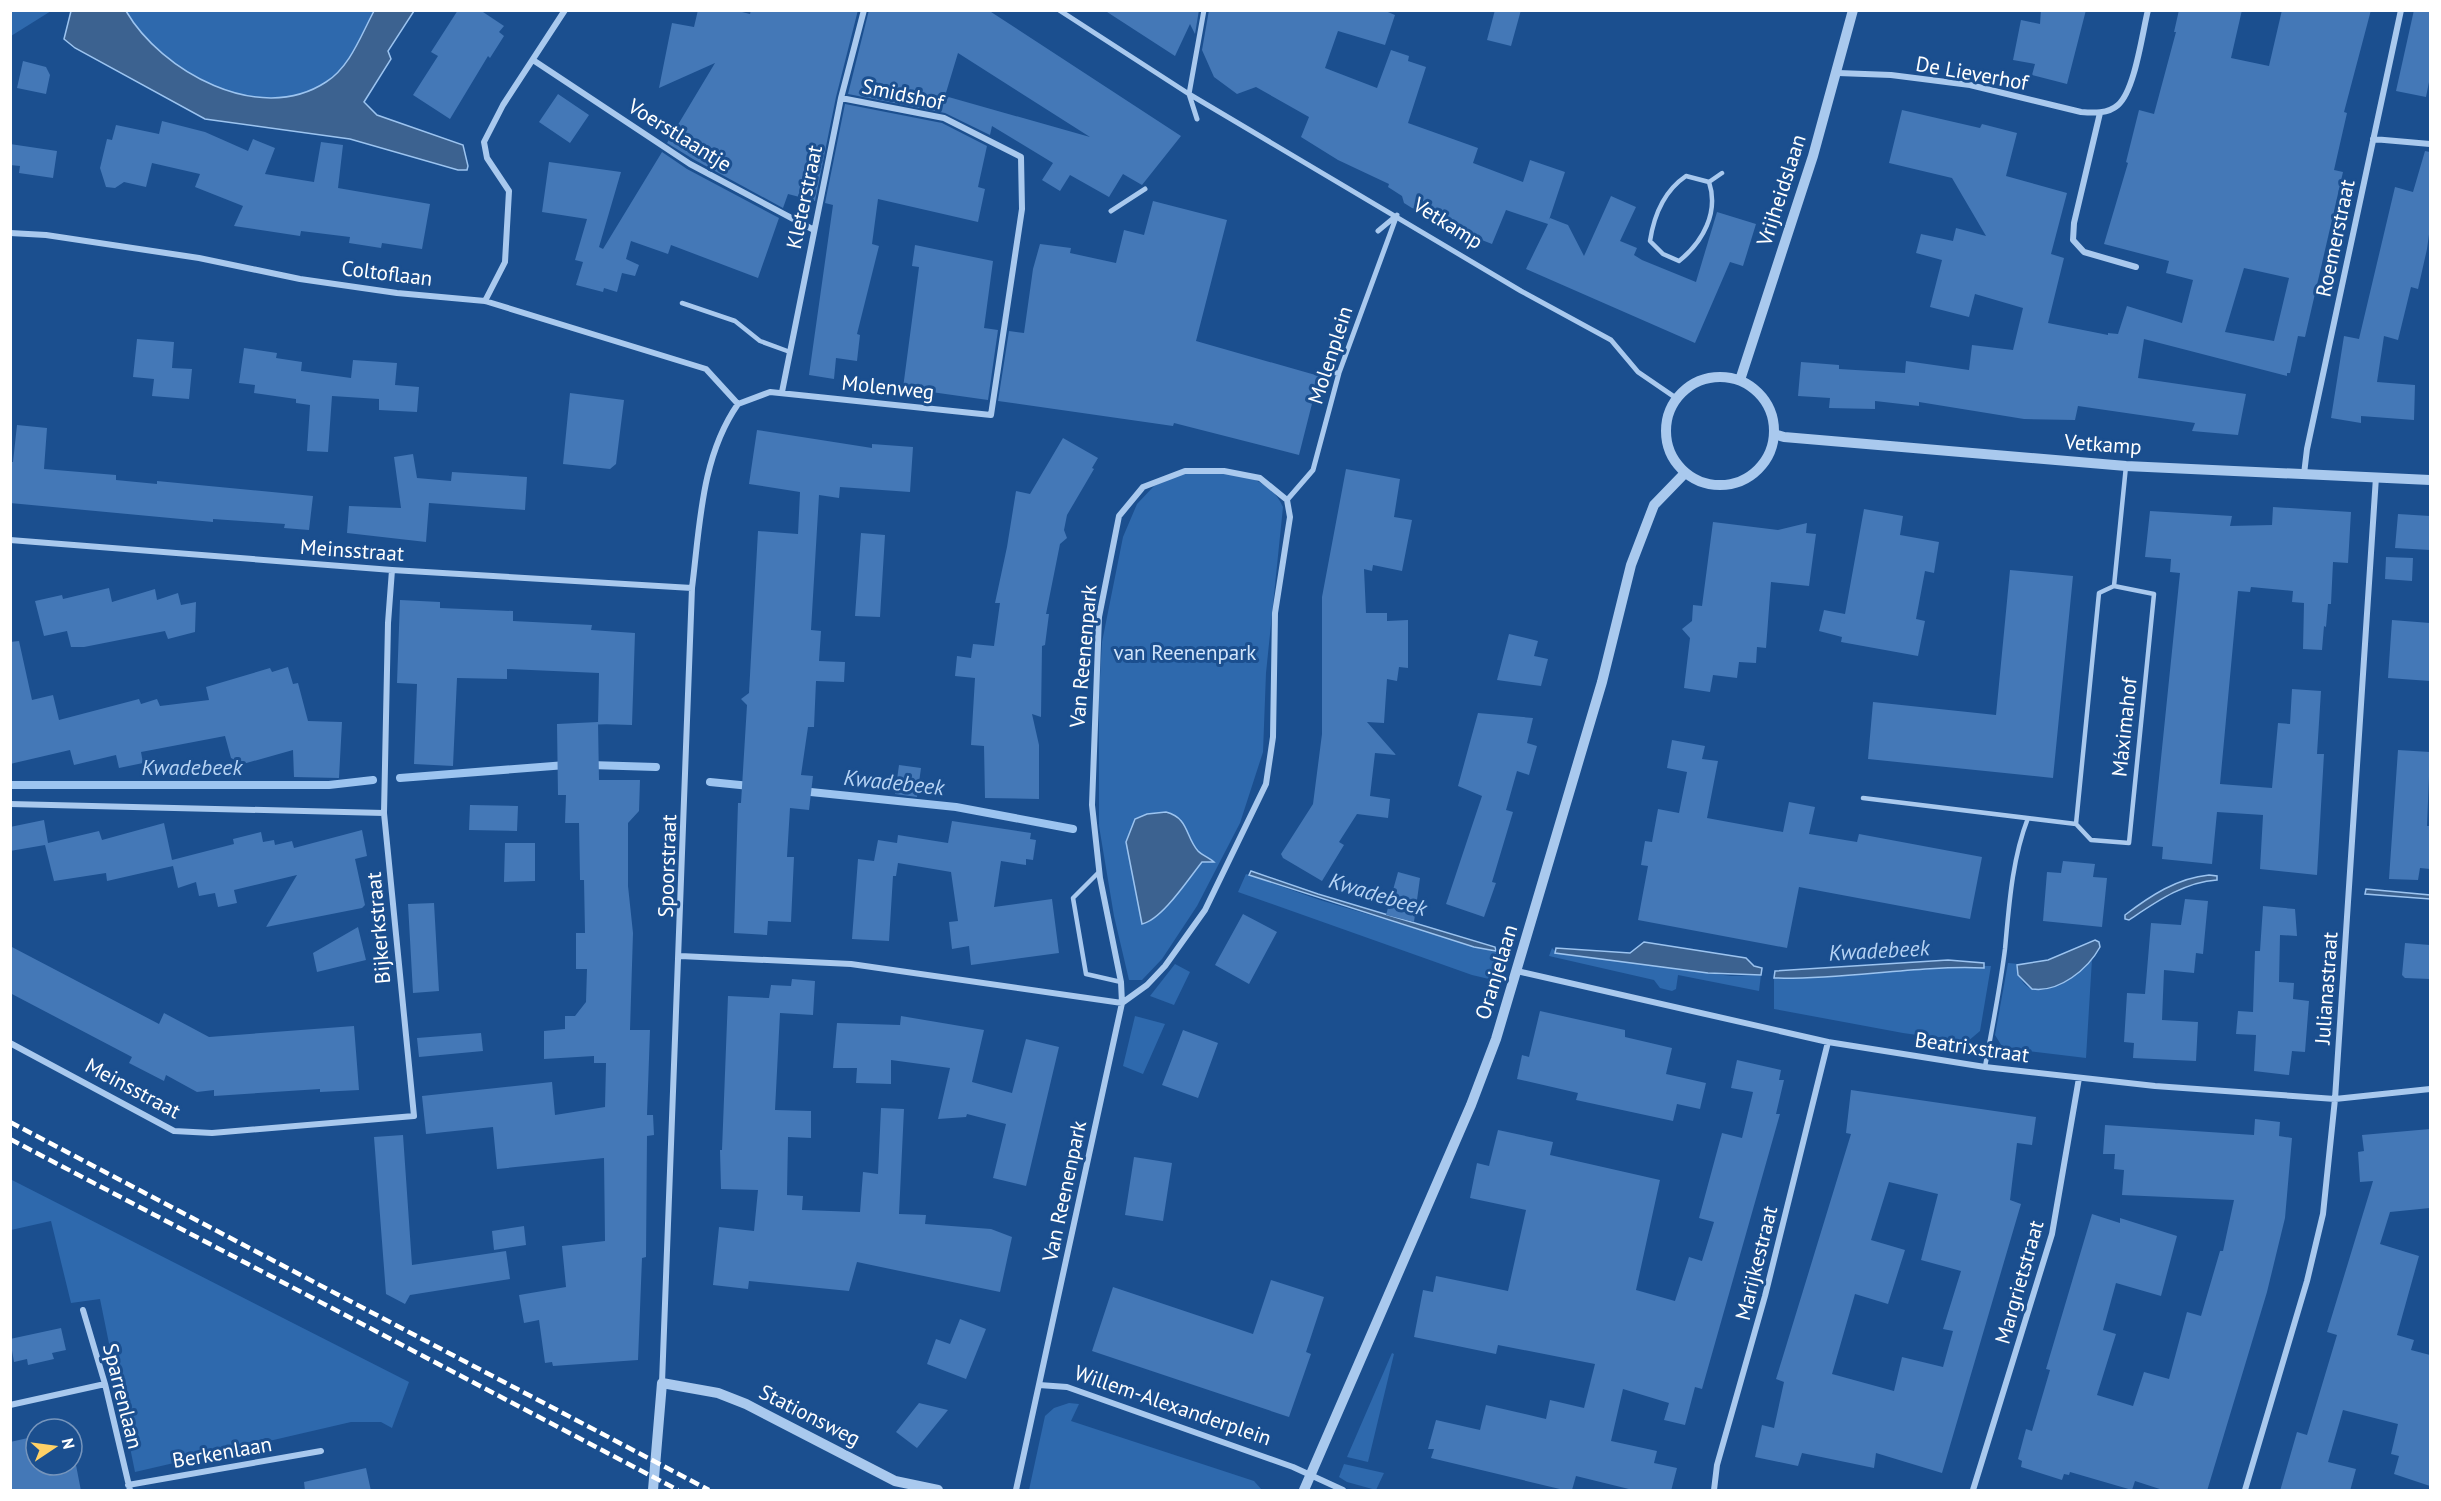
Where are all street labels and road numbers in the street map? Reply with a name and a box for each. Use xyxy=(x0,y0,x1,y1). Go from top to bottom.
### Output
street label: De Lieverhof xyxy=(1914,50,2032,96)
street label: Smidshof xyxy=(860,72,948,116)
street label: Voerstlaantje xyxy=(622,92,737,178)
street label: Vrijheidslaan xyxy=(1750,131,1812,250)
street label: Kleterstraat xyxy=(780,143,828,251)
street label: Roemerstraat xyxy=(2309,177,2361,299)
street label: Vetkamp xyxy=(1407,191,1488,255)
street label: Coltoflaan xyxy=(340,254,434,292)
street label: Molenplein xyxy=(1301,303,1359,407)
street label: Molenweg xyxy=(840,369,936,405)
street label: Vetkamp xyxy=(2062,428,2143,460)
street label: Meinsstraat xyxy=(299,533,405,567)
street label: Van Reenenpark xyxy=(1063,583,1103,730)
street label: Máximahof xyxy=(2105,675,2143,778)
street label: Spoorstraat xyxy=(652,814,682,918)
street label: Bijkerkstraat xyxy=(360,871,396,985)
street label: Oranjelaan xyxy=(1469,921,1523,1023)
street label: Julianastraat xyxy=(2309,931,2343,1046)
street label: Beatrixstraat xyxy=(1913,1026,2031,1068)
street label: Meinsstraat xyxy=(81,1052,185,1124)
street label: Van Reenenpark xyxy=(1036,1118,1092,1265)
street label: Marijkestraat xyxy=(1729,1203,1783,1323)
street label: Margrietstraat xyxy=(1989,1217,2049,1347)
street label: Sparrenlaan xyxy=(97,1340,149,1452)
street label: Willem-Alexanderplein xyxy=(1071,1359,1275,1451)
street label: Stationsweg xyxy=(755,1378,865,1452)
street label: Berkenlaan xyxy=(170,1430,274,1474)

